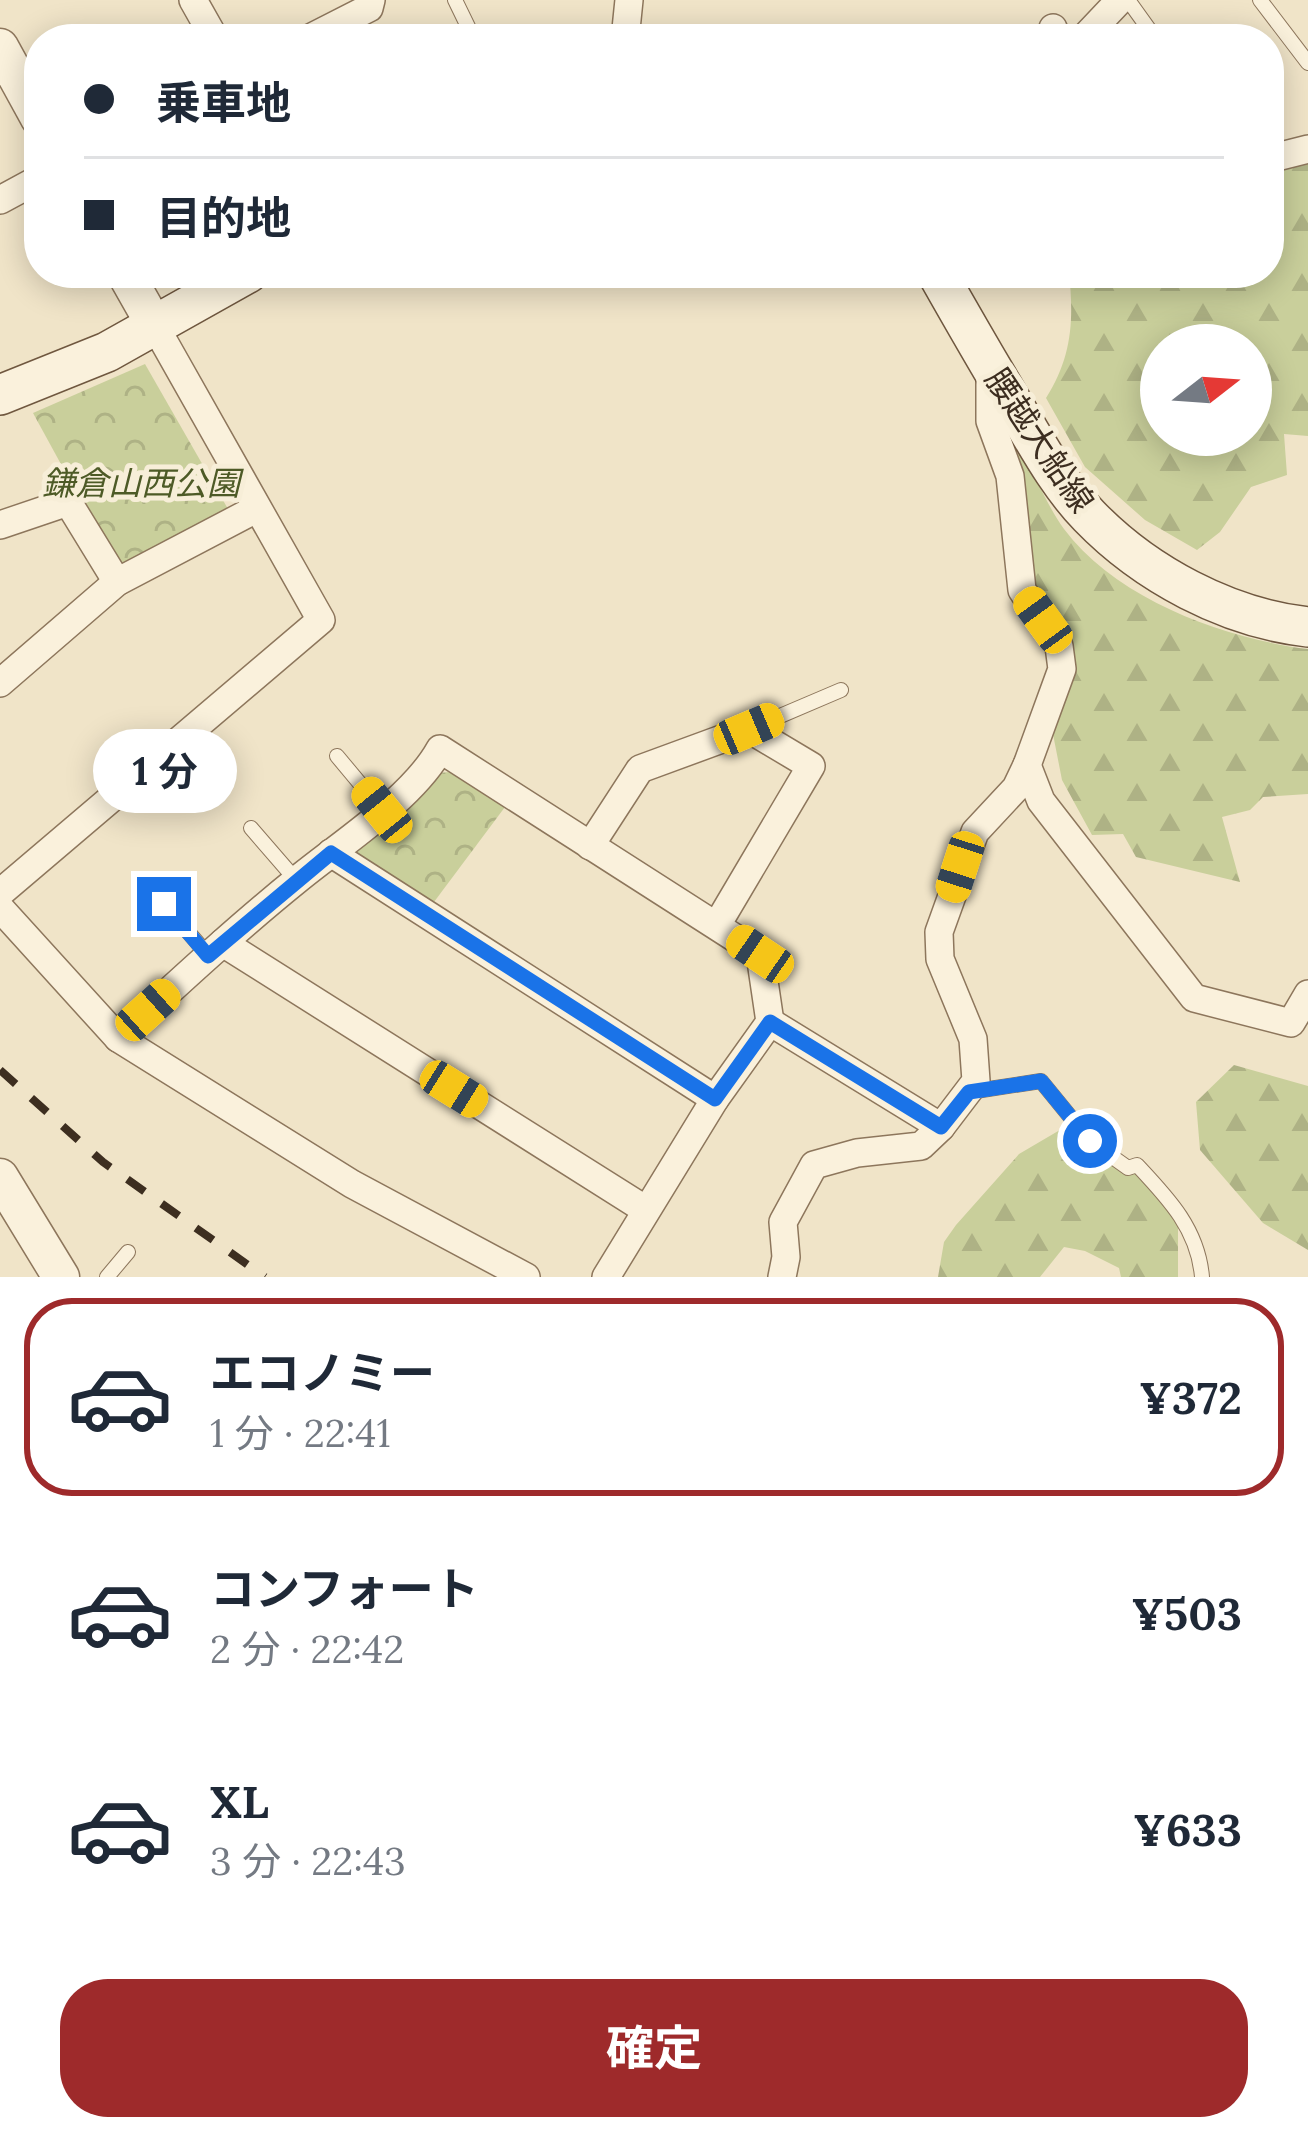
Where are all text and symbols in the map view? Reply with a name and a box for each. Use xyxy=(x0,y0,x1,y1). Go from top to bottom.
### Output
text: 乗車地 xyxy=(156,74,291,131)
text: 目的地 xyxy=(156,189,291,246)
north arrow xyxy=(1140,324,1272,456)
map controls xyxy=(1140,324,1272,456)
street label: 腰越大船線 xyxy=(976,360,1104,520)
park label: 鎌倉山西公園 xyxy=(42,462,244,504)
car xyxy=(1007,580,1079,660)
car xyxy=(709,698,789,760)
callout: 1 分 xyxy=(92,730,236,814)
text: 1 分 xyxy=(132,746,198,796)
car xyxy=(345,771,419,849)
car xyxy=(932,827,988,907)
route end xyxy=(137,877,191,931)
car xyxy=(720,919,800,989)
car xyxy=(109,973,187,1047)
car xyxy=(414,1055,494,1123)
route start xyxy=(1063,1114,1117,1168)
icon: car xyxy=(66,1343,174,1451)
text: エコノミー xyxy=(210,1344,435,1401)
text: ¥372 xyxy=(1139,1369,1242,1426)
text: 1 分 · 22:41 xyxy=(210,1408,391,1458)
icon: car xyxy=(66,1559,174,1667)
text: コンフォート xyxy=(210,1560,479,1617)
text: ¥503 xyxy=(1131,1585,1242,1642)
text: 2 分 · 22:42 xyxy=(210,1624,404,1674)
text: XL xyxy=(210,1773,269,1830)
icon: car xyxy=(66,1775,174,1883)
text: ¥633 xyxy=(1133,1801,1242,1858)
text: 3 分 · 22:43 xyxy=(210,1836,406,1886)
button: 確定 xyxy=(60,1979,1248,2117)

